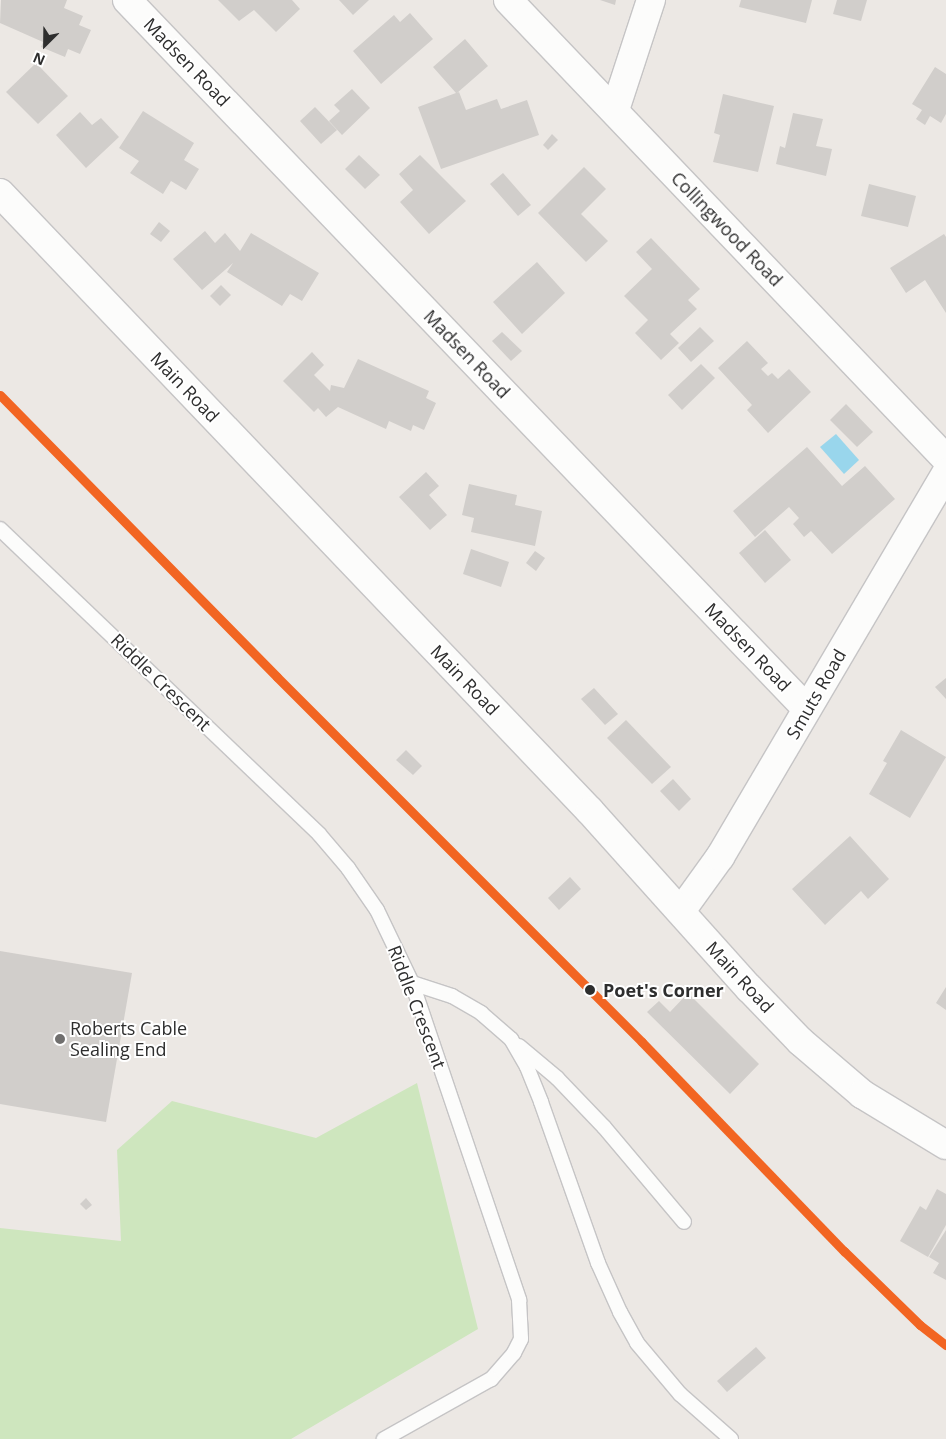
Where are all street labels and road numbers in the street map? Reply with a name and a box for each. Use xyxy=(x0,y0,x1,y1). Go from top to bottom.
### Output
street label: Madsen Road xyxy=(139,13,235,111)
street label: Collingwood Road xyxy=(667,167,787,291)
street label: Madsen Road xyxy=(419,305,515,403)
street label: Main Road xyxy=(146,347,224,427)
street label: Madsen Road xyxy=(700,598,796,696)
street label: Riddle Crescent xyxy=(107,629,215,735)
street label: Main Road xyxy=(426,640,504,720)
street label: Smuts Road xyxy=(782,645,850,743)
street label: Main Road xyxy=(702,937,778,1017)
street label: Riddle Crescent xyxy=(384,942,450,1072)

